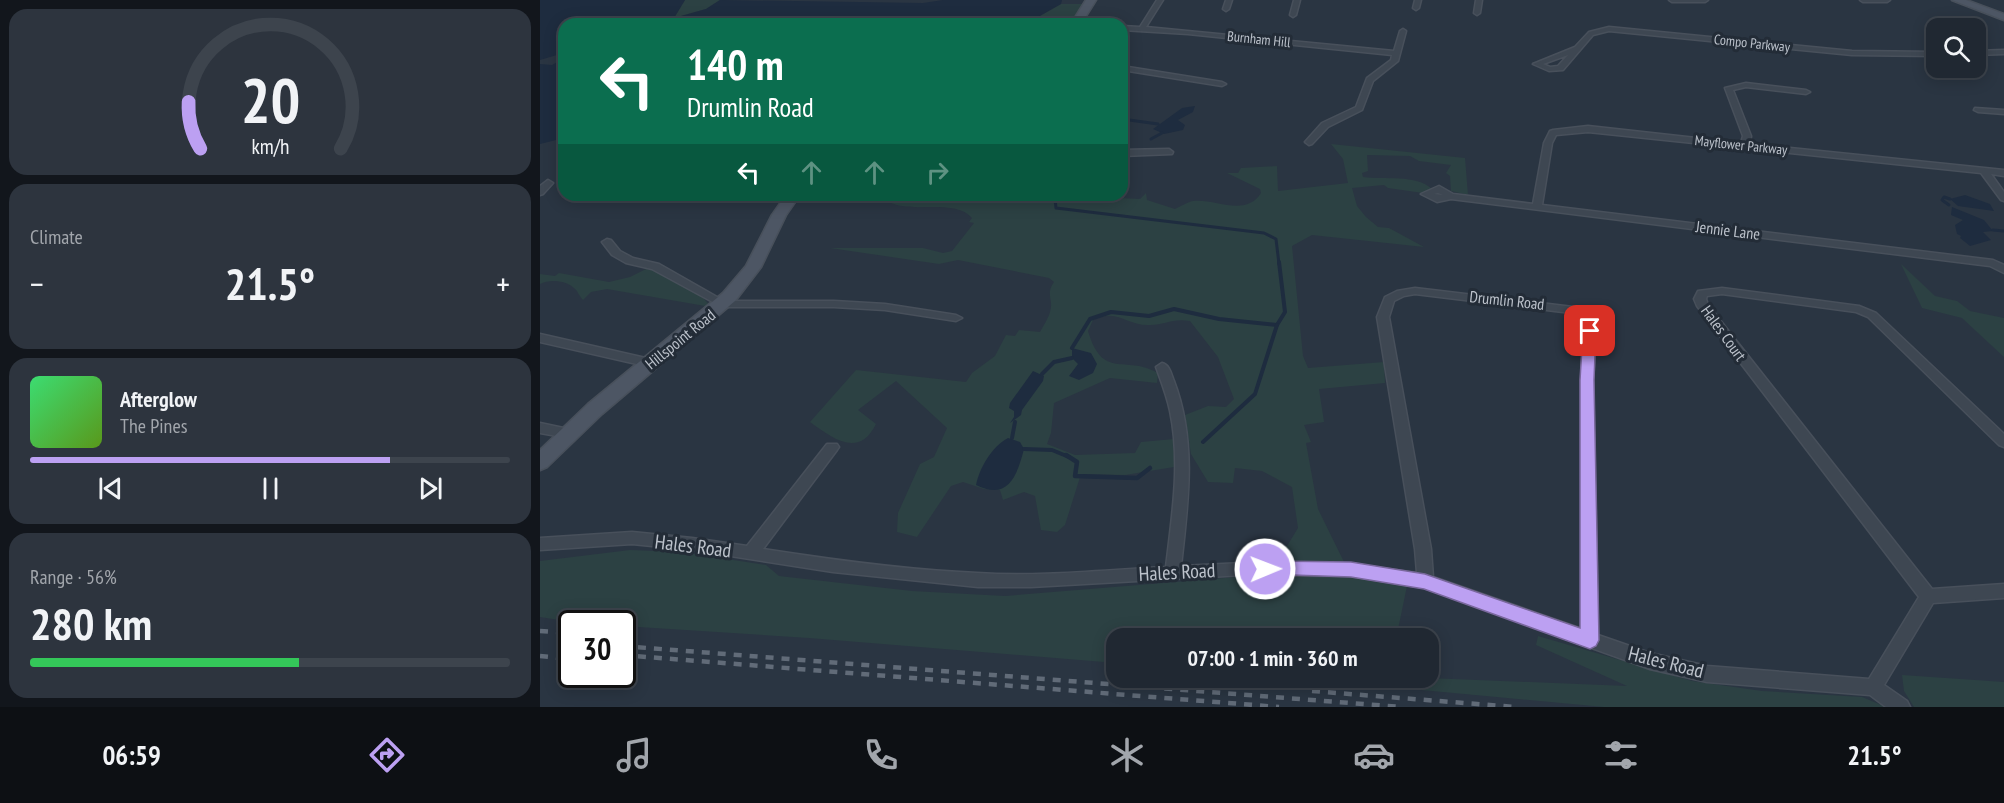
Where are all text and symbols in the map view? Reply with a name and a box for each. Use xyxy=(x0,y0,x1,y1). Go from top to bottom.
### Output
map controls xyxy=(1926,18,1986,78)
button: search xyxy=(1926,18,1986,78)
street label: Burnham Hill xyxy=(1226,27,1292,51)
street label: Compo Parkway xyxy=(1713,30,1792,56)
text: 140 m xyxy=(687,37,784,92)
icon: left xyxy=(588,42,666,120)
text: 20 xyxy=(240,59,300,140)
text: Drumlin Road xyxy=(687,90,814,124)
street label: Mayflower Parkway xyxy=(1694,131,1789,159)
text: km/h xyxy=(251,132,289,160)
icon: left xyxy=(732,156,765,189)
icon: ahead xyxy=(795,156,828,189)
icon: ahead xyxy=(858,156,891,189)
icon: right xyxy=(921,156,954,189)
street label: Jennie Lane xyxy=(1694,216,1761,244)
text: Climate xyxy=(30,224,83,250)
text: 21.5° xyxy=(225,254,315,312)
text: − xyxy=(30,262,44,305)
text: + xyxy=(496,262,510,305)
street label: Drumlin Road xyxy=(1469,286,1545,314)
street label: Hales Court xyxy=(1697,301,1751,365)
street label: Hillspoint Road xyxy=(641,305,719,373)
pin xyxy=(1564,305,1615,356)
icon: arrive xyxy=(1573,314,1606,347)
text: Afterglow xyxy=(120,385,197,413)
text: The Pines xyxy=(120,413,187,439)
icon: previous xyxy=(94,472,127,505)
icon: pause xyxy=(254,472,287,505)
icon: next xyxy=(414,472,447,505)
street label: Hales Road xyxy=(653,528,733,564)
position arrow xyxy=(1233,537,1297,601)
street label: Hales Road xyxy=(1138,557,1216,587)
text: Range · 56% xyxy=(30,564,117,590)
text: 280 km xyxy=(30,594,152,652)
speed limit sign: 30 xyxy=(558,610,636,688)
street label: Hales Road xyxy=(1626,640,1706,684)
text: 07:00 · 1 min · 360 m xyxy=(1187,644,1358,672)
icon: directions xyxy=(366,734,408,776)
icon: music xyxy=(613,734,655,776)
icon: phone xyxy=(860,734,902,776)
icon: climate xyxy=(1106,734,1148,776)
icon: car xyxy=(1353,734,1395,776)
icon: filters xyxy=(1600,734,1642,776)
text: 06:59 xyxy=(102,738,161,772)
text: 21.5° xyxy=(1847,738,1901,772)

